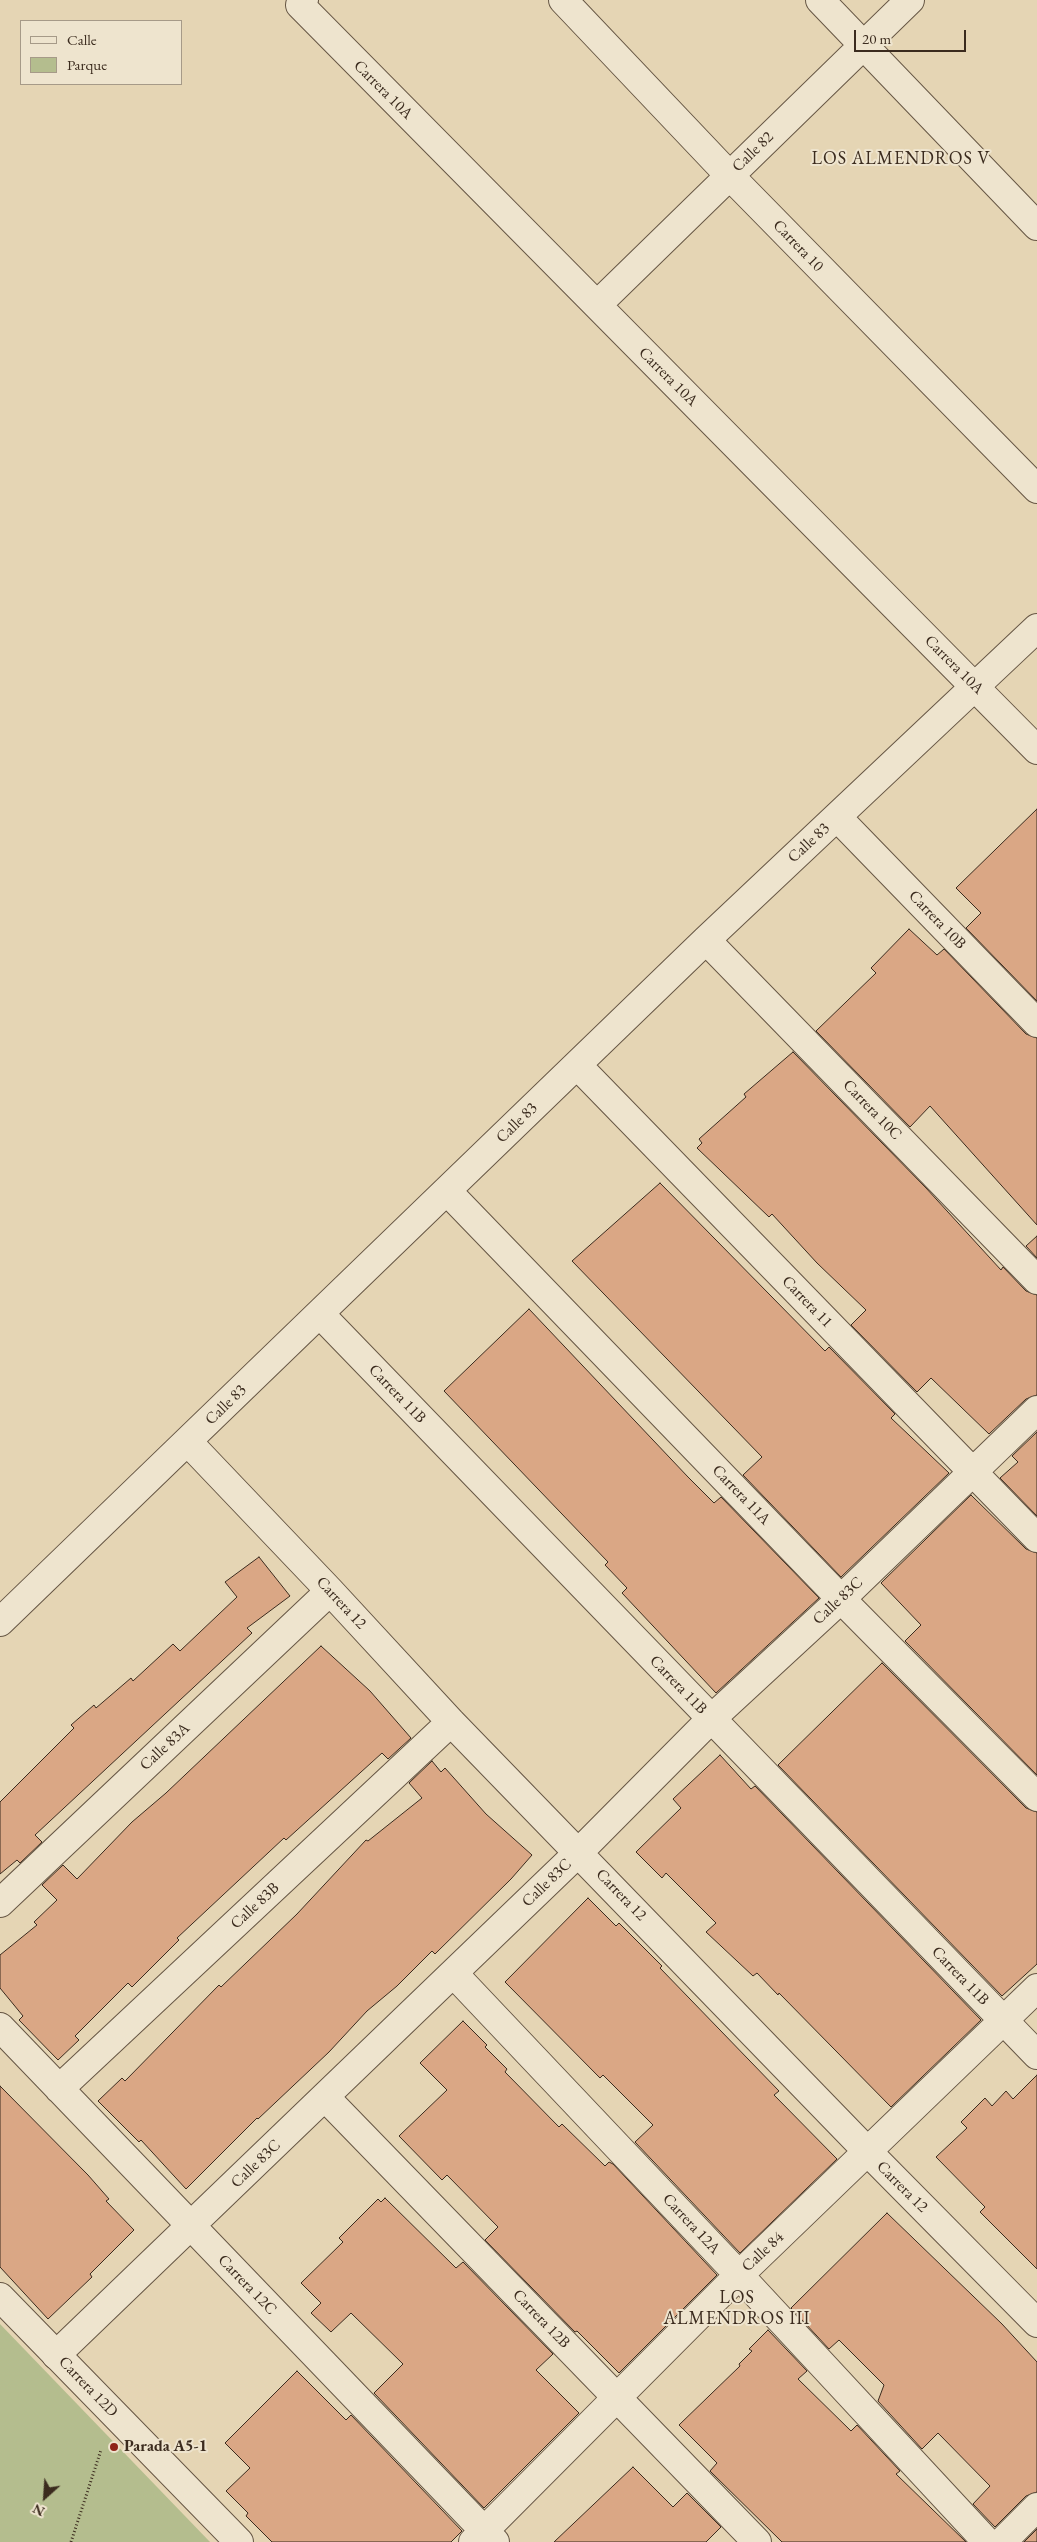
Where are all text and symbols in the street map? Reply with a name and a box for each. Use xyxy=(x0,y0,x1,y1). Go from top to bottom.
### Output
legend xyxy=(20,20,182,85)
scale bar xyxy=(857,20,970,52)
text: 20 m xyxy=(862,29,891,48)
text: Calle xyxy=(67,30,97,49)
text: Parque xyxy=(67,55,107,74)
street label: Carrera 10A xyxy=(349,56,417,124)
street label: Calle 82 xyxy=(728,128,778,176)
district label: LOS ALMENDROS V xyxy=(810,148,992,170)
street label: Carrera 10 xyxy=(769,216,827,276)
street label: Carrera 10A xyxy=(634,343,702,411)
street label: Carrera 10A xyxy=(920,631,988,699)
street label: Calle 83 xyxy=(784,819,834,867)
street label: Carrera 10B xyxy=(904,887,970,953)
street label: Carrera 10C xyxy=(839,1076,905,1144)
street label: Calle 83 xyxy=(492,1099,542,1147)
street label: Carrera 11 xyxy=(778,1272,836,1332)
street label: Carrera 11B xyxy=(364,1361,430,1427)
street label: Calle 83 xyxy=(201,1381,251,1429)
street label: Carrera 11A xyxy=(708,1461,774,1529)
street label: Carrera 12 xyxy=(312,1573,370,1633)
street label: Calle 83C xyxy=(809,1573,867,1629)
street label: Carrera 11B xyxy=(645,1652,711,1718)
street label: Calle 83A xyxy=(136,1719,194,1775)
street label: Calle 83C xyxy=(518,1855,576,1911)
street label: Carrera 12 xyxy=(592,1865,650,1925)
street label: Calle 83B xyxy=(227,1879,283,1933)
street label: Carrera 11B xyxy=(927,1943,993,2009)
street label: Calle 83C xyxy=(227,2136,285,2192)
street label: Carrera 12 xyxy=(872,2157,932,2217)
street label: Carrera 12A xyxy=(658,2190,724,2258)
street label: Calle 84 xyxy=(738,2228,788,2276)
street label: Carrera 12C xyxy=(214,2251,280,2319)
street label: Carrera 12B xyxy=(508,2286,574,2352)
district label: LOS ALMENDROS III xyxy=(662,2287,812,2330)
street label: Carrera 12D xyxy=(54,2353,122,2421)
place label: Parada A5-1 xyxy=(124,2437,207,2457)
marker: Parada A5-1 xyxy=(108,2441,120,2453)
north arrow xyxy=(20,2472,70,2522)
text: N xyxy=(29,2500,47,2521)

